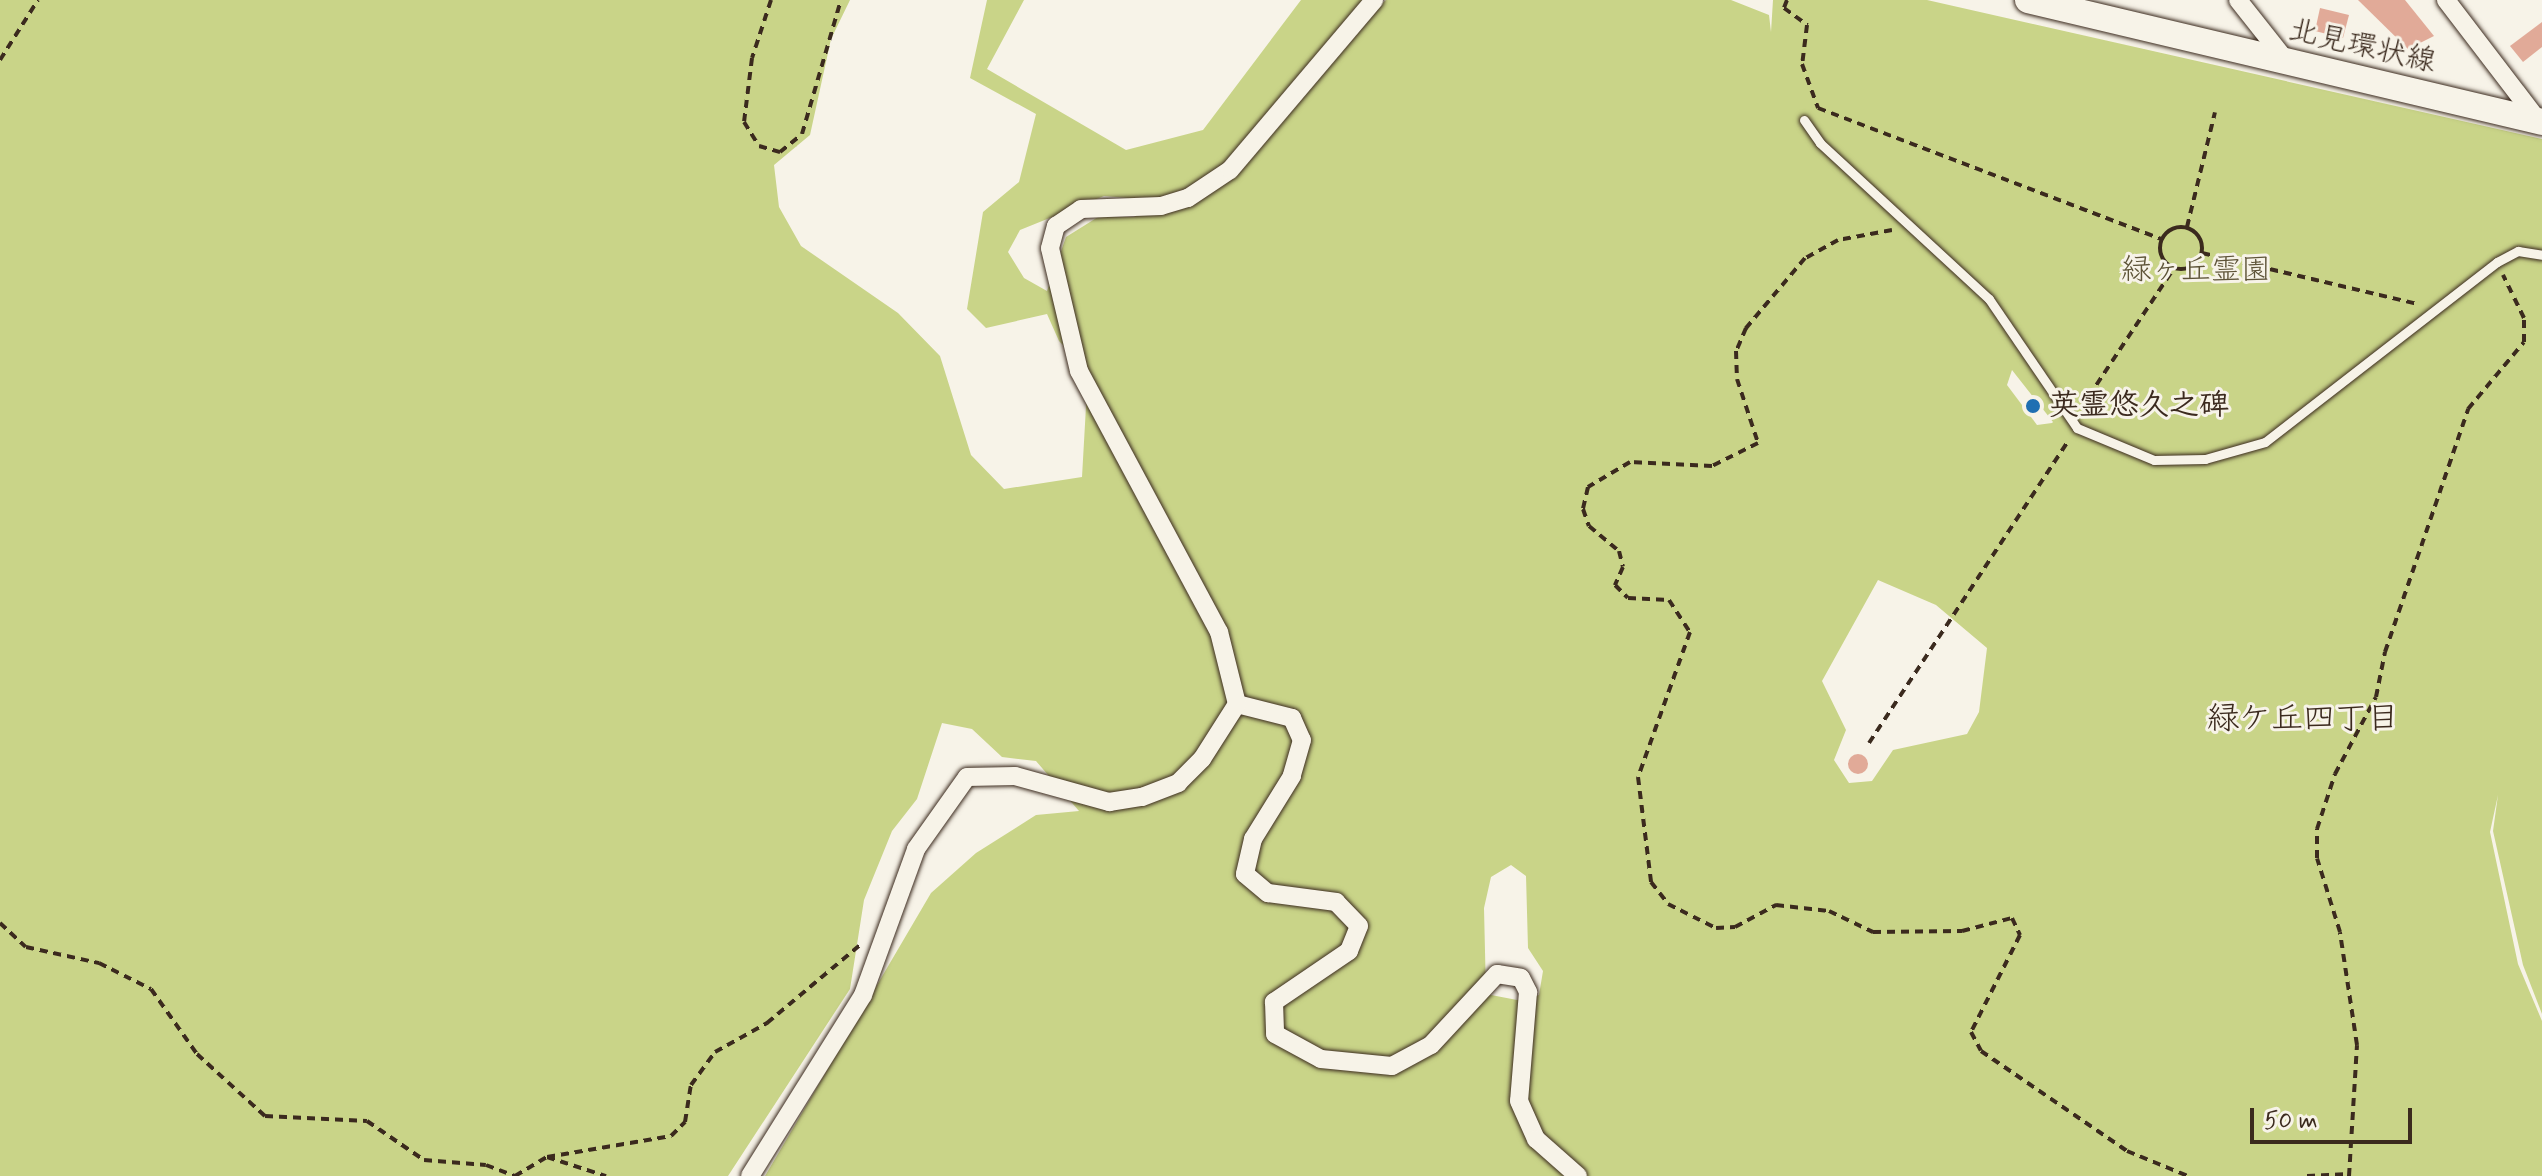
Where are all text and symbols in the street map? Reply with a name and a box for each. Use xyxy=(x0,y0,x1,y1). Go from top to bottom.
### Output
street label: 北見環状線 xyxy=(2285,13,2439,81)
park label: 緑ヶ丘霊園 xyxy=(2121,253,2271,289)
place label: 英霊悠久之碑 xyxy=(2049,388,2229,424)
marker: 英霊悠久之碑 xyxy=(2024,397,2042,415)
district label: 緑ケ丘四丁目 xyxy=(2207,700,2399,738)
scale bar xyxy=(2254,1092,2416,1142)
text: 50 m xyxy=(2264,1106,2318,1137)

